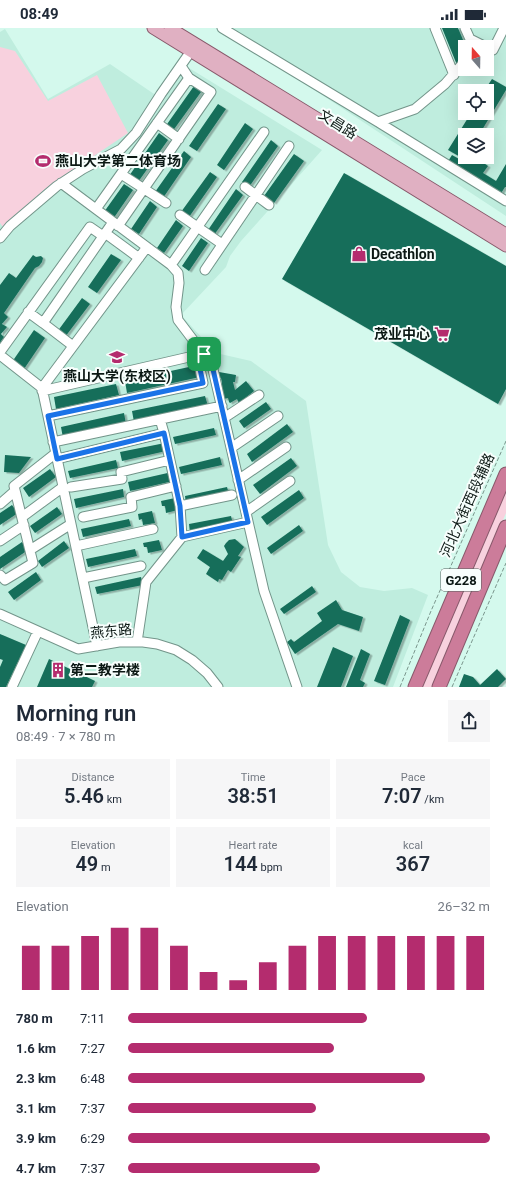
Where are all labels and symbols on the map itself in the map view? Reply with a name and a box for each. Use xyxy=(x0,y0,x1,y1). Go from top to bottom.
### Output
north arrow xyxy=(458,40,494,76)
street label: 文昌路 xyxy=(316,106,360,142)
sports icon: 燕山大学第二体育场 xyxy=(34,152,52,170)
place label: 燕山大学第二体育场 xyxy=(55,153,181,169)
shop icon: Decathlon xyxy=(350,245,368,263)
place label: Decathlon xyxy=(371,246,435,262)
supermarket icon: 茂业中心 xyxy=(433,325,451,343)
place label: 茂业中心 xyxy=(374,326,430,342)
pin xyxy=(187,337,221,371)
school or university icon: 燕山大学(东校区) xyxy=(108,348,126,366)
place label: 燕山大学(东校区) xyxy=(63,368,171,385)
street label: 河北大街西段辅路 xyxy=(437,451,497,559)
road number: G228 xyxy=(441,569,481,591)
street label: 燕东路 xyxy=(89,621,133,641)
building icon: 第二教学楼 xyxy=(49,661,67,679)
place label: 第二教学楼 xyxy=(70,662,140,678)

